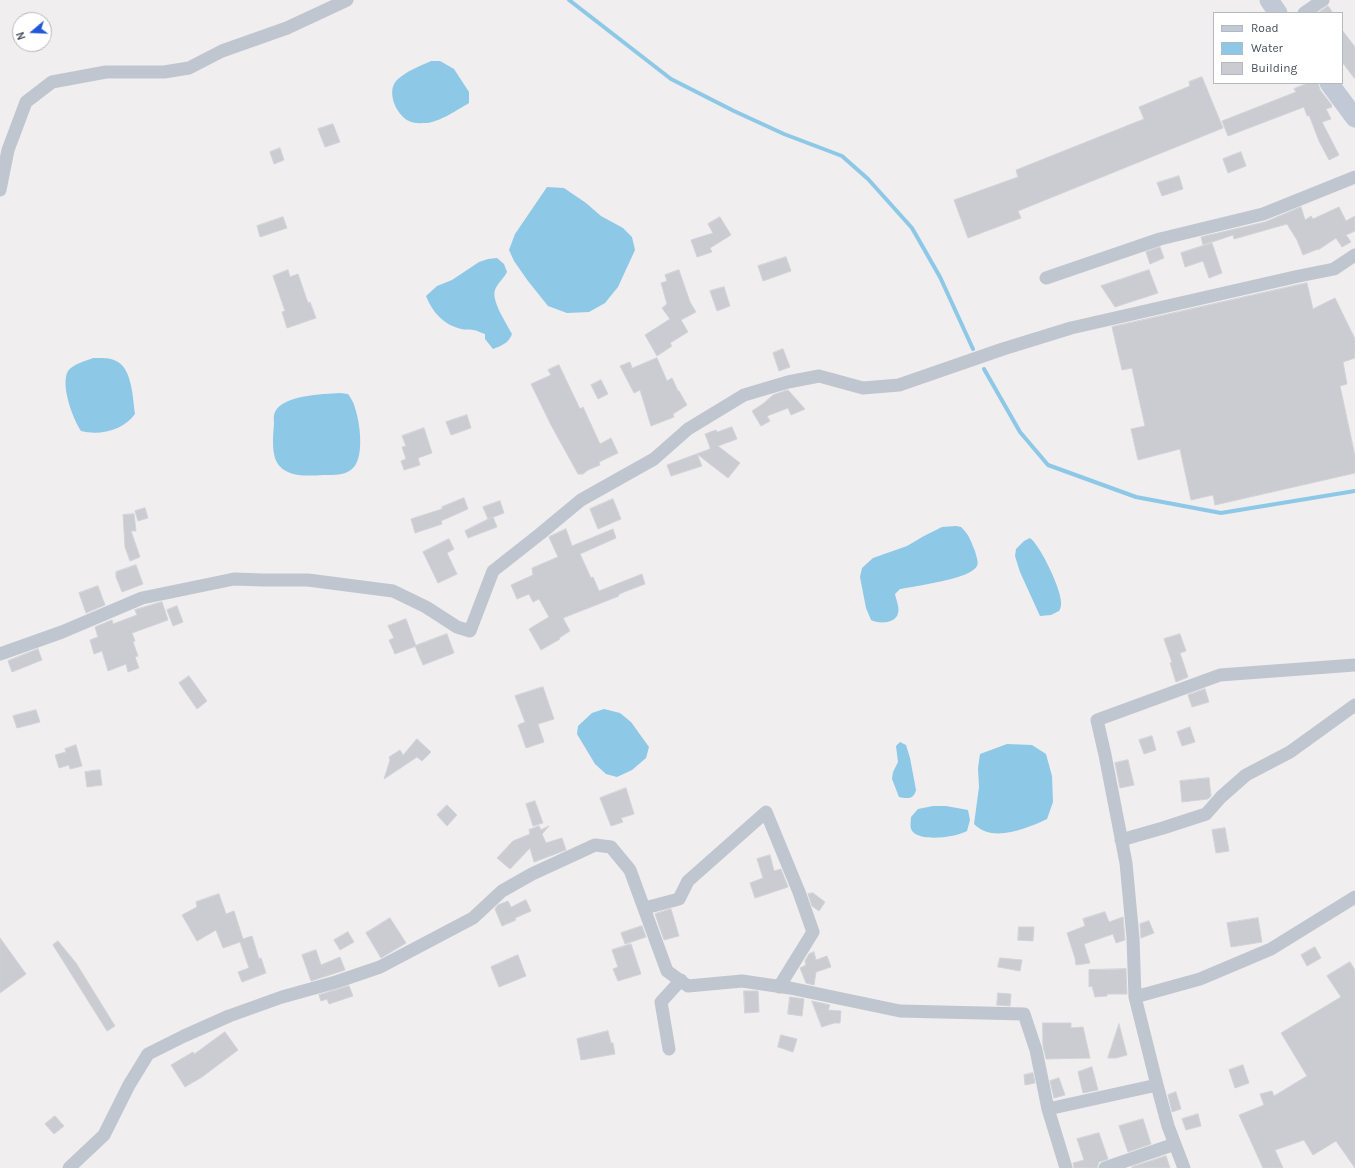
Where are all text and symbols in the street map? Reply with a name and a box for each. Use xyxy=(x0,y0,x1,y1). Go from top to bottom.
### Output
north arrow xyxy=(12,12,52,52)
legend xyxy=(1213,12,1343,84)
text: Road xyxy=(1251,21,1279,35)
text: N xyxy=(14,30,29,42)
text: Water xyxy=(1251,41,1283,55)
text: Building xyxy=(1251,61,1297,75)

